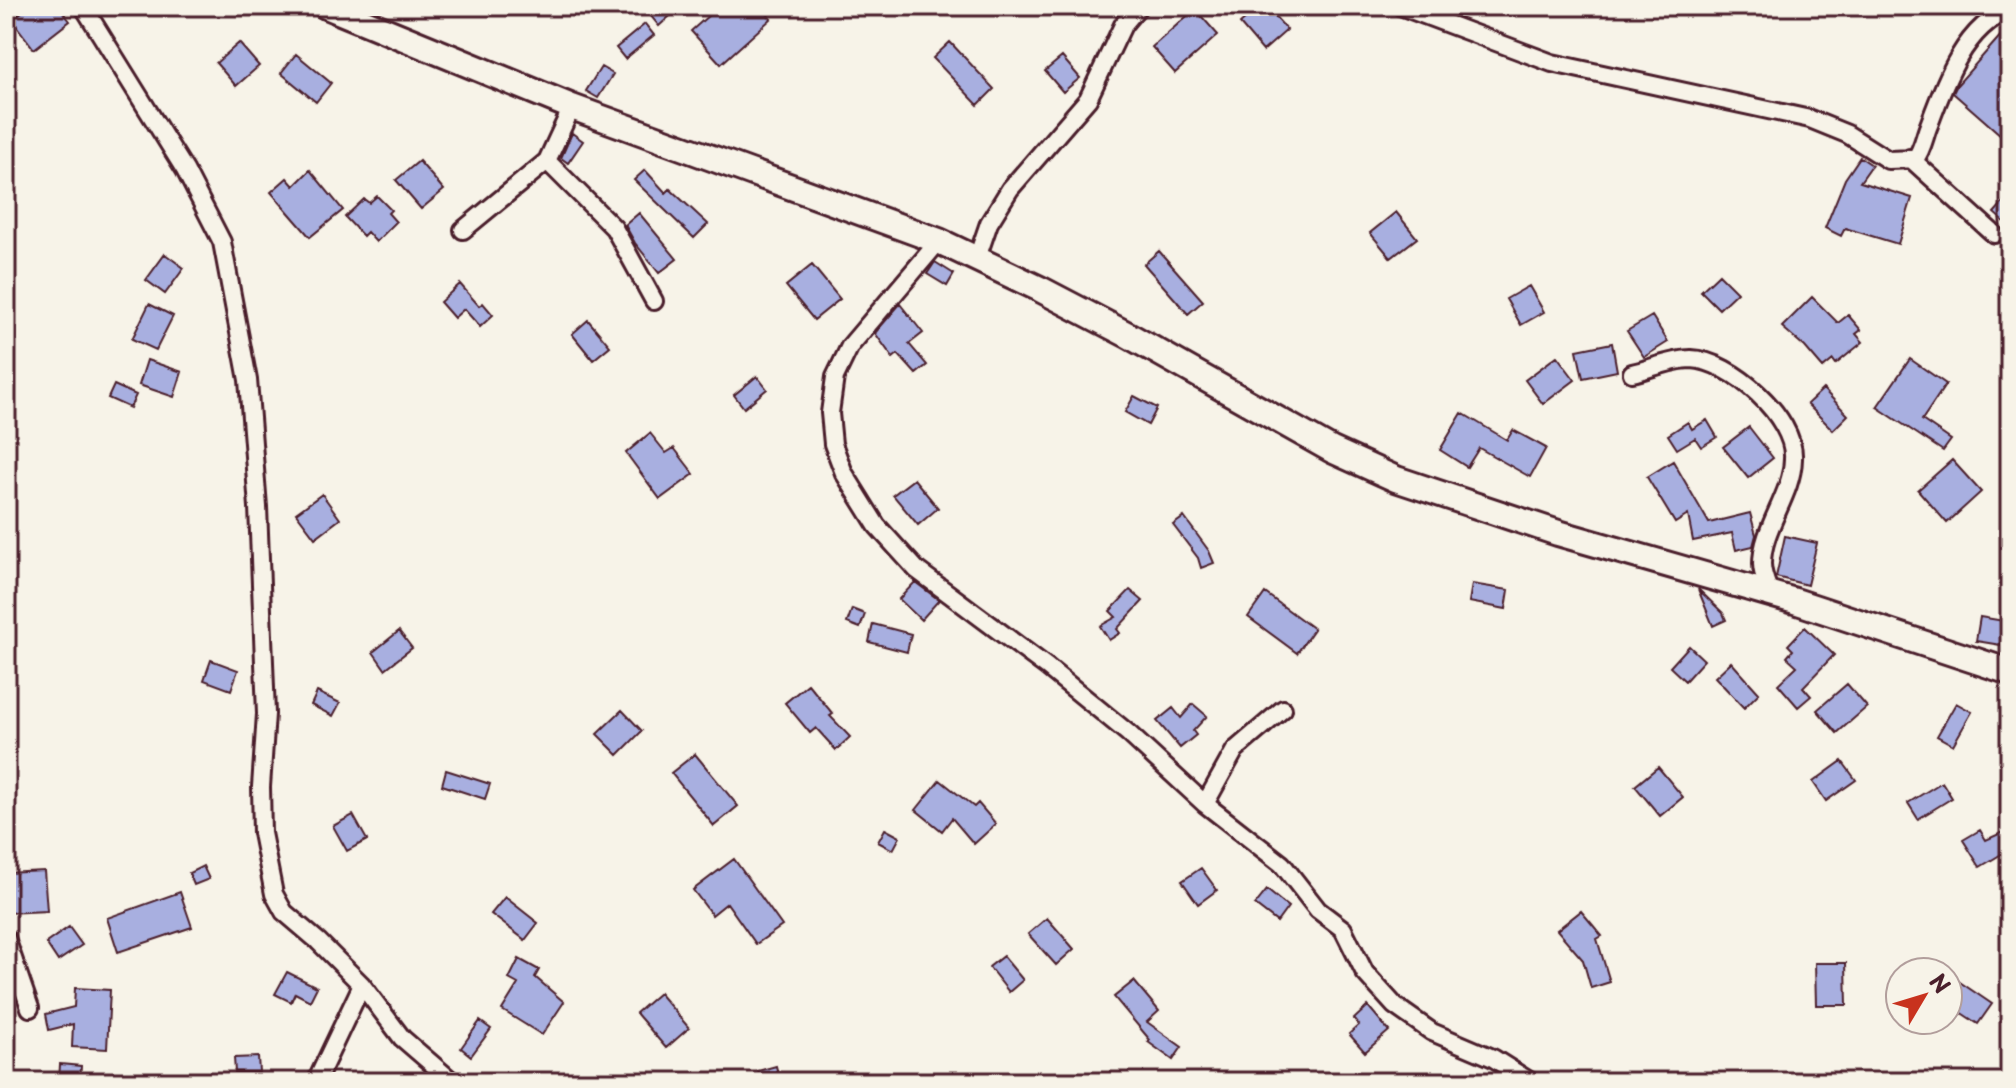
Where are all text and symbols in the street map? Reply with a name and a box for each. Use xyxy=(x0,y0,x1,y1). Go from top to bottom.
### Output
north arrow xyxy=(1884,956,1964,1036)
text: N xyxy=(1923,966,1959,1000)

